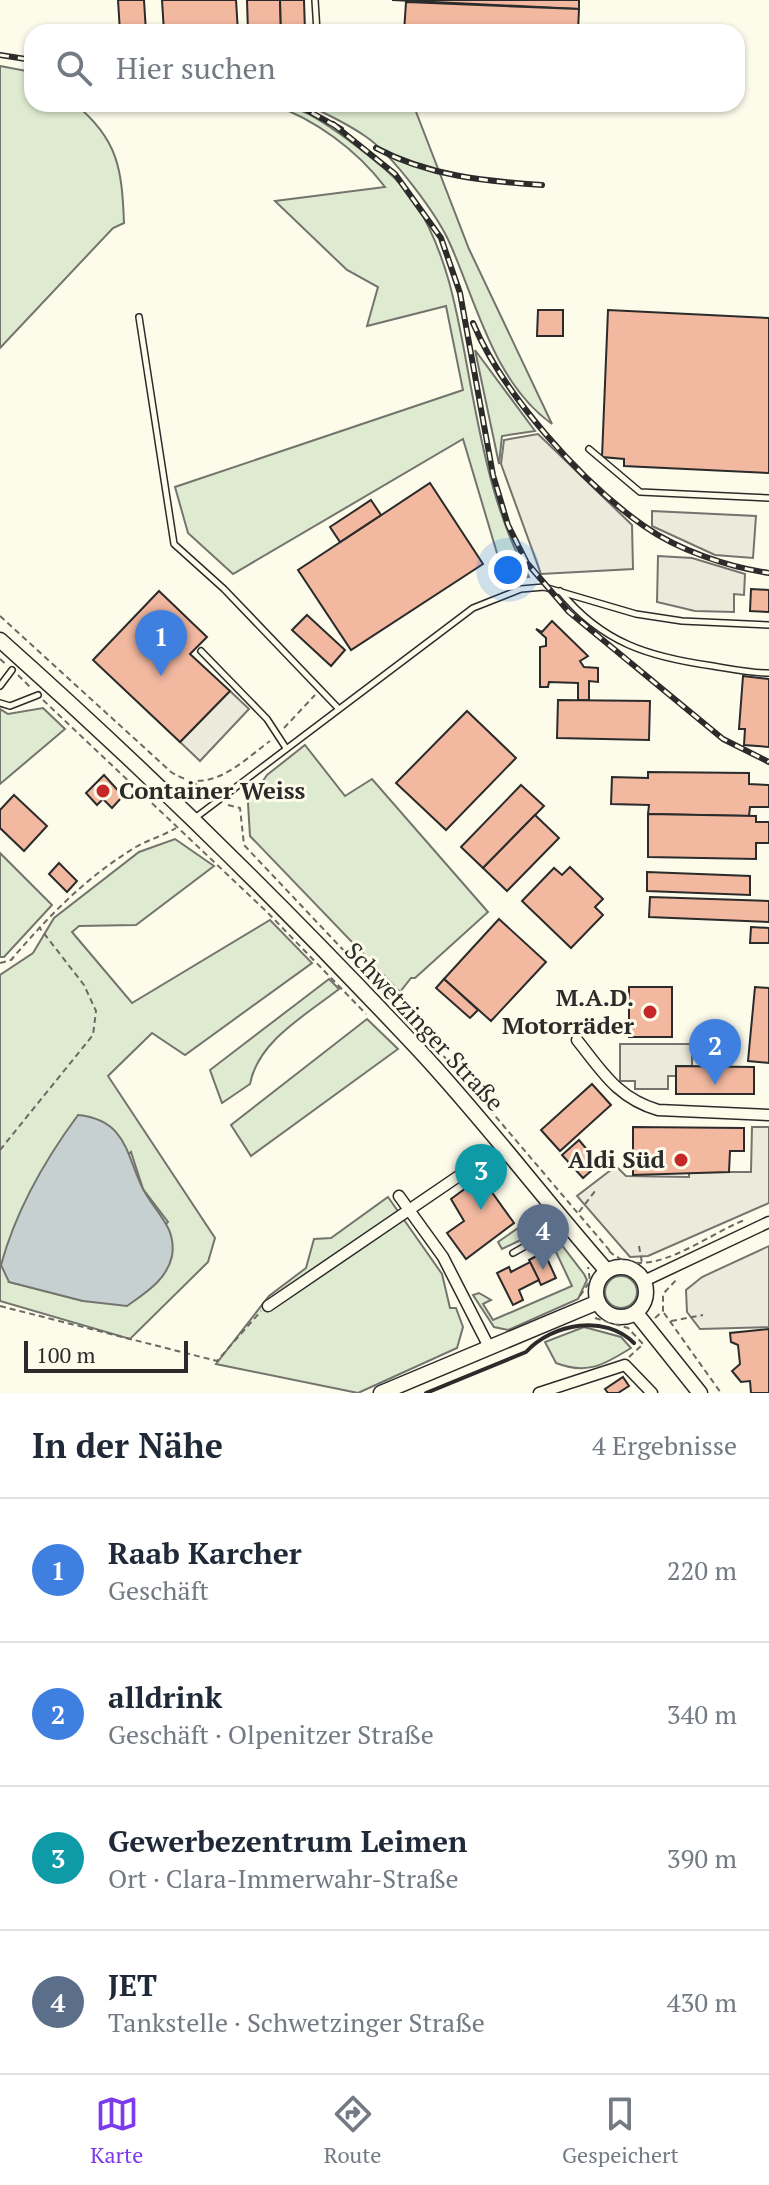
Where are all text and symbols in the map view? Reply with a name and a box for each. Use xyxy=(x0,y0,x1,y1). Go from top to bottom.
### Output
search box xyxy=(24,24,745,112)
icon: search xyxy=(52,46,96,90)
text: Hier suchen xyxy=(116,48,275,88)
your location xyxy=(488,550,528,590)
pin: 1 xyxy=(135,610,187,676)
place label: Container Weiss xyxy=(119,774,306,806)
marker: Container Weiss xyxy=(94,782,112,800)
street label: Schwetzinger Straße xyxy=(338,935,511,1118)
place label: M.A.D. Motorräder xyxy=(502,981,635,1041)
marker: M.A.D. Motorräder xyxy=(641,1003,659,1021)
pin: 2 xyxy=(689,1019,741,1085)
place label: Aldi Süd xyxy=(568,1143,666,1175)
pin: 3 xyxy=(455,1144,507,1210)
marker: Aldi Süd xyxy=(672,1151,690,1169)
pin: 4 xyxy=(517,1204,569,1270)
scale bar xyxy=(24,1337,188,1373)
text: 100 m xyxy=(36,1340,96,1369)
text: In der Nähe xyxy=(32,1423,223,1468)
text: 4 Ergebnisse xyxy=(592,1428,737,1462)
text: Raab Karcher xyxy=(108,1533,302,1573)
text: 1 xyxy=(51,1553,65,1587)
text: 220 m xyxy=(667,1553,737,1587)
text: Geschäft xyxy=(108,1573,209,1607)
text: alldrink xyxy=(108,1677,222,1717)
text: 2 xyxy=(51,1697,65,1731)
text: 340 m xyxy=(667,1697,737,1731)
text: Geschäft · Olpenitzer Straße xyxy=(108,1717,434,1751)
text: Gewerbezentrum Leimen xyxy=(108,1821,467,1861)
text: 3 xyxy=(51,1841,65,1875)
text: 390 m xyxy=(667,1841,737,1875)
text: Ort · Clara-Immerwahr-Straße xyxy=(108,1861,459,1895)
text: JET xyxy=(108,1965,157,2005)
text: 4 xyxy=(51,1985,65,2019)
text: 430 m xyxy=(667,1985,737,2019)
text: Tankstelle · Schwetzinger Straße xyxy=(108,2005,485,2039)
tab: Karte xyxy=(90,2092,143,2169)
tab: Route xyxy=(324,2092,381,2169)
tab: Gespeichert xyxy=(562,2092,679,2169)

